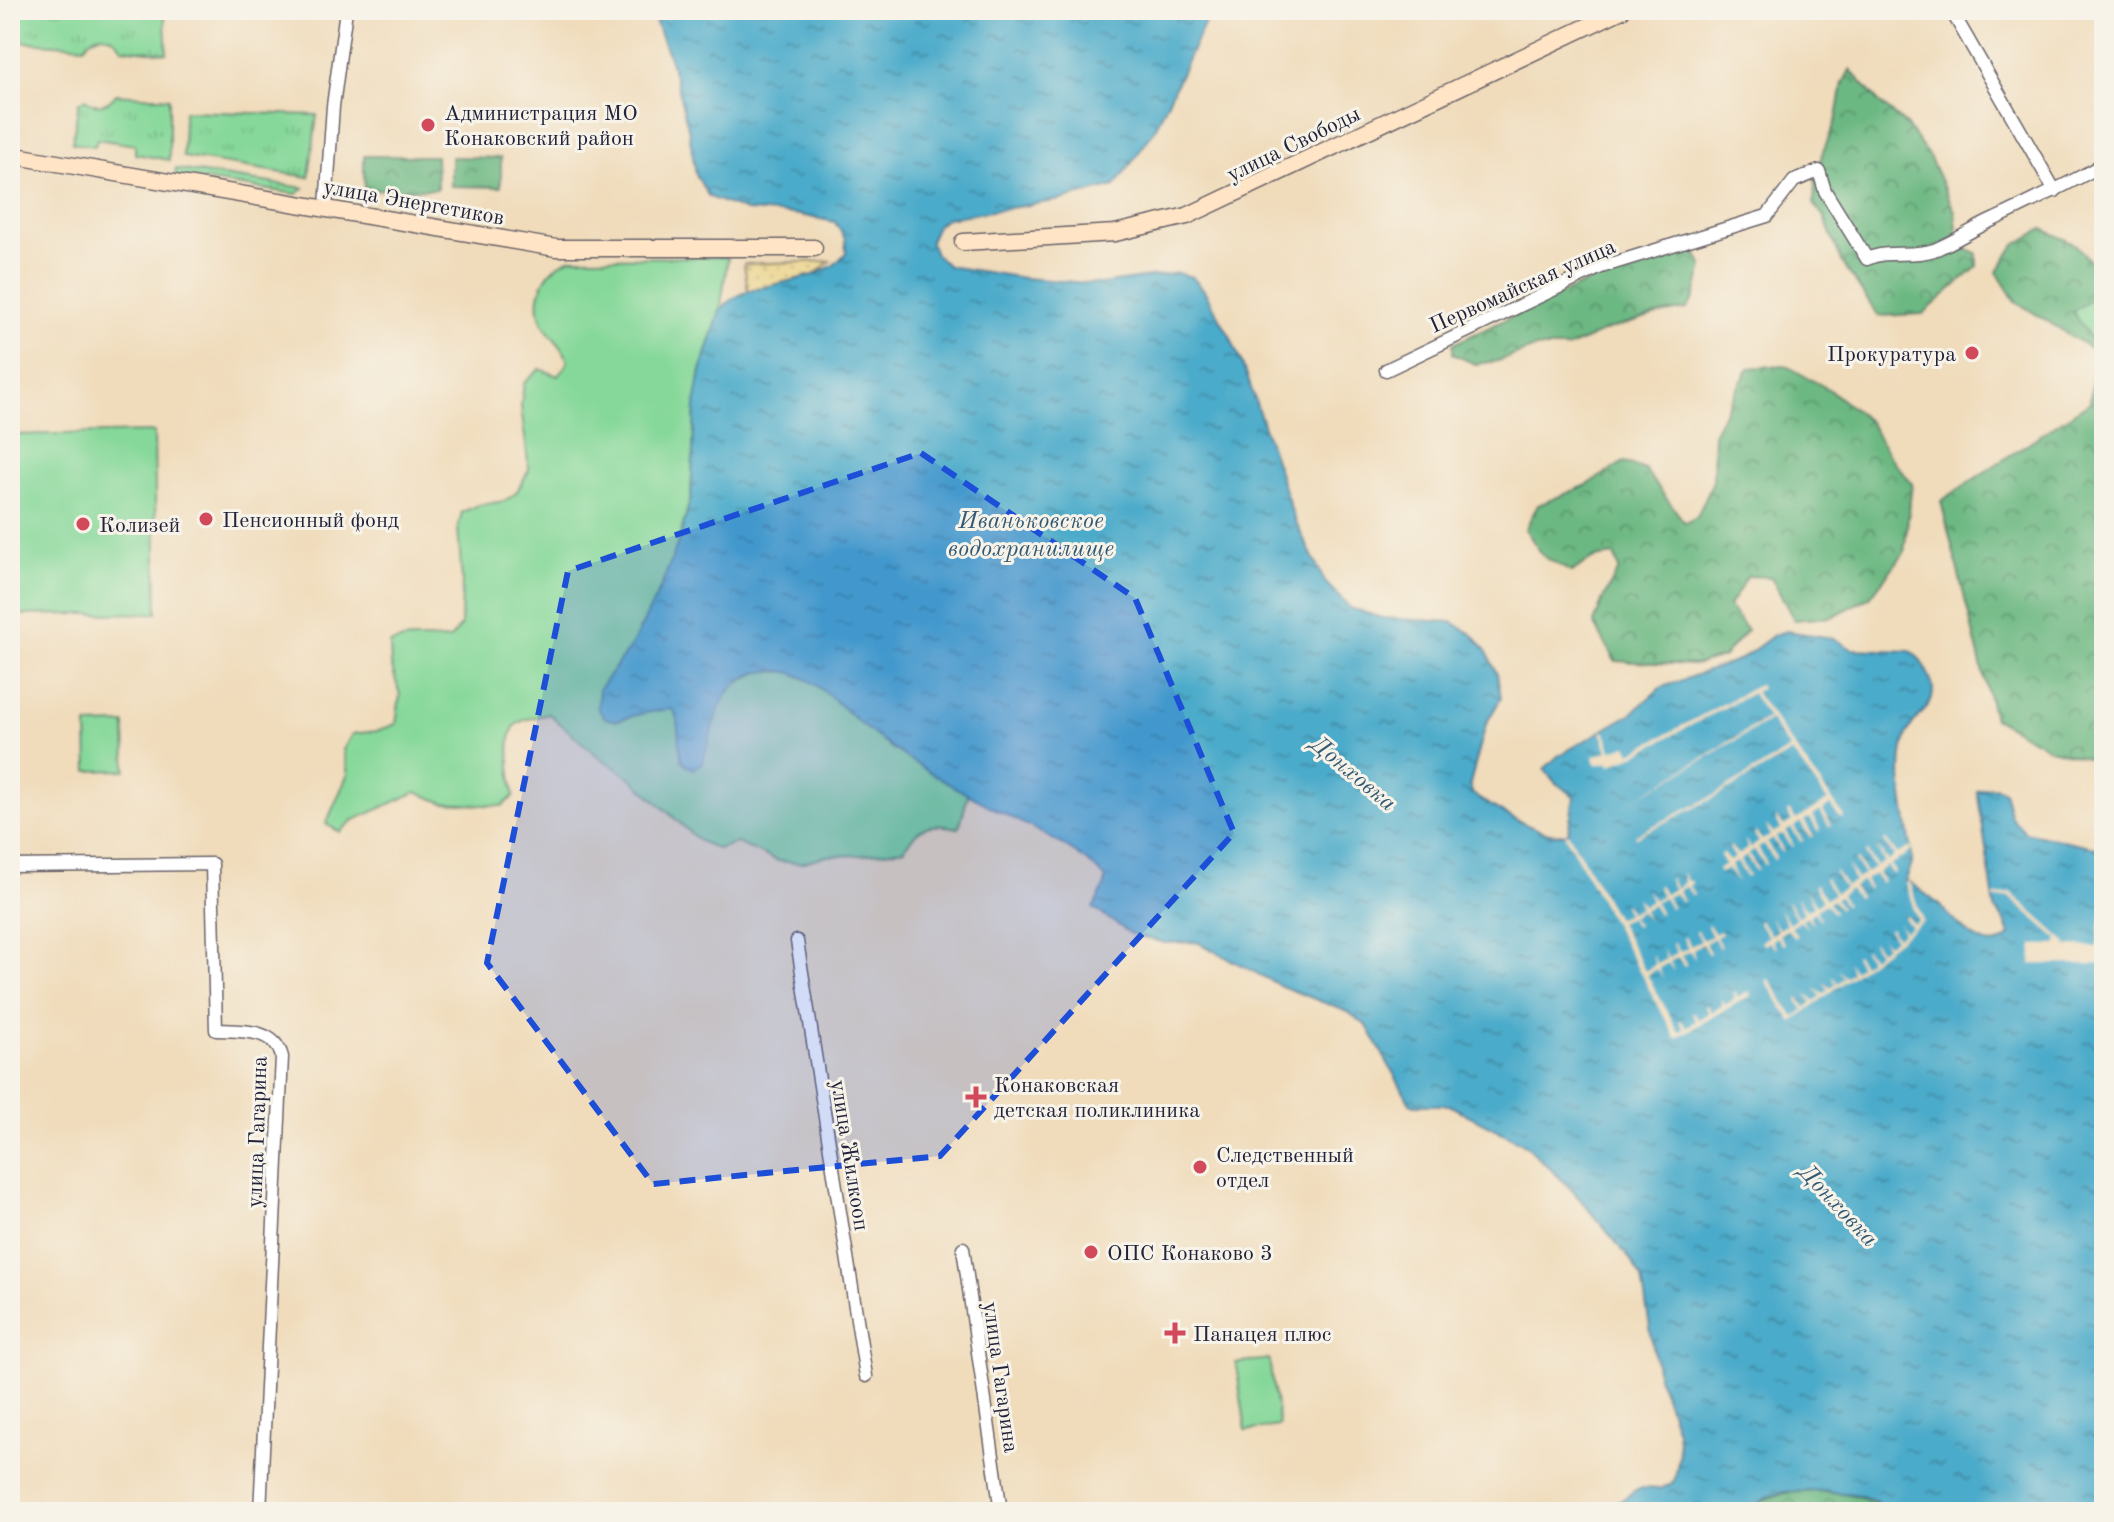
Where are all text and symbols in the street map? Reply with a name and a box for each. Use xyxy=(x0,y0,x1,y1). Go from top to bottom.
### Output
place label: Администрация МО Конаковский район xyxy=(444,103,638,150)
street label: улица Свободы xyxy=(1224,103,1364,187)
marker: Администрация МО Конаковский район xyxy=(419,116,437,134)
street label: улица Энергетиков xyxy=(321,176,506,230)
street label: Первомайская улица xyxy=(1426,236,1619,338)
place label: Прокуратура xyxy=(1827,344,1956,366)
marker: Прокуратура xyxy=(1963,344,1981,362)
marker: Пенсионный фонд xyxy=(197,510,215,528)
place label: Пенсионный фонд xyxy=(222,510,399,532)
water label: Иваньковское водохранилище xyxy=(948,510,1114,562)
marker: Колизей xyxy=(74,515,92,533)
place label: Колизей xyxy=(99,515,180,537)
water label: Донховка xyxy=(1303,730,1400,817)
street label: улица Гагарина xyxy=(244,1055,272,1209)
place label: Конаковская детская поликлиника xyxy=(994,1075,1200,1122)
street label: улица Жилкооп xyxy=(826,1078,872,1232)
marker: Конаковская детская поликлиника xyxy=(965,1086,987,1108)
place label: Следственный отдел xyxy=(1216,1145,1354,1192)
marker: Следственный отдел xyxy=(1191,1158,1209,1176)
water label: Донховка xyxy=(1791,1158,1882,1252)
marker: ОПС Конаково 3 xyxy=(1082,1243,1100,1261)
place label: ОПС Конаково 3 xyxy=(1107,1243,1273,1265)
street label: улица Гагарина xyxy=(979,1300,1022,1454)
marker: Панацея плюс xyxy=(1164,1322,1186,1344)
place label: Панацея плюс xyxy=(1193,1324,1331,1346)

